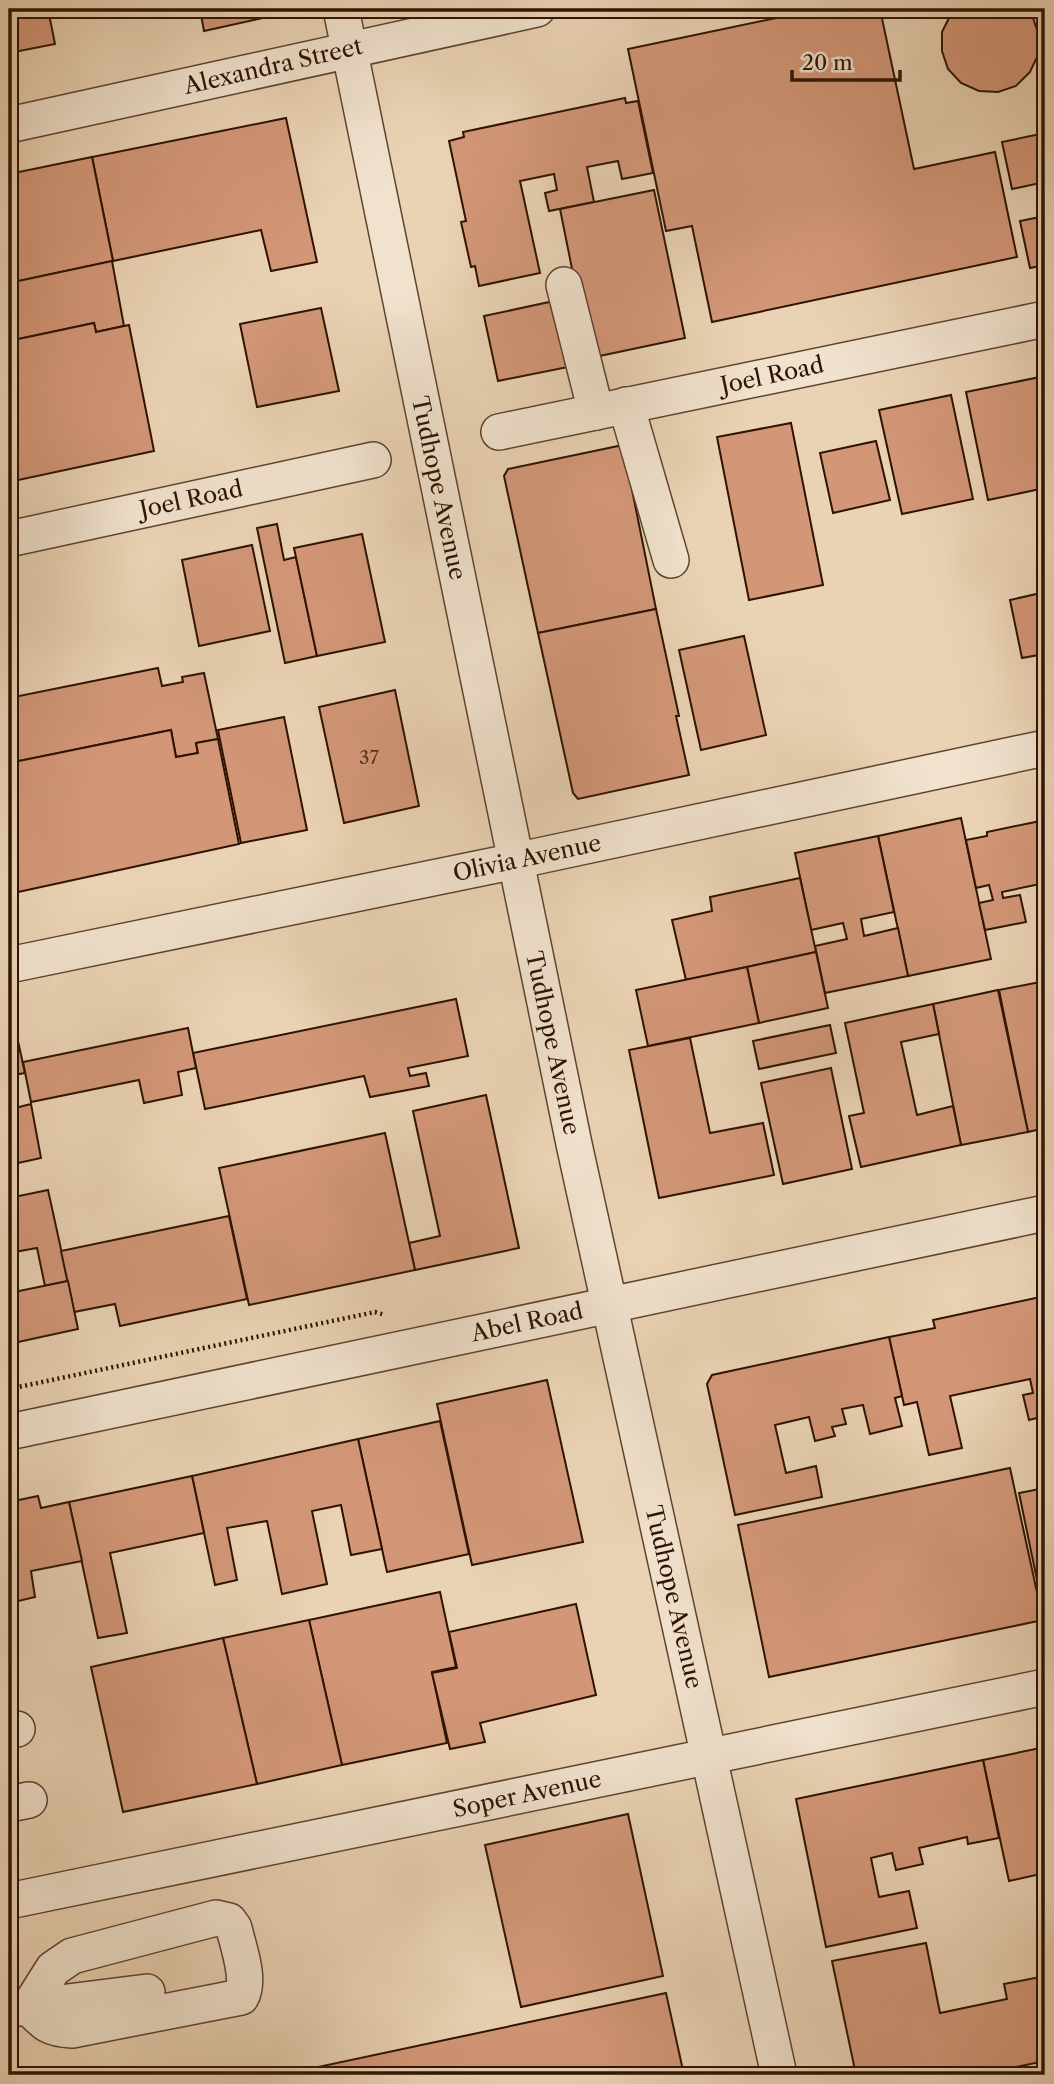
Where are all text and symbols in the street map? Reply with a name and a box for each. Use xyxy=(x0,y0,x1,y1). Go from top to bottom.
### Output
street label: Alexandra Street xyxy=(180,32,365,100)
scale bar xyxy=(792,38,900,82)
text: 20 m xyxy=(802,50,853,75)
street label: Joel Road xyxy=(715,350,826,400)
street label: Tudhope Avenue xyxy=(406,394,472,582)
street label: Joel Road xyxy=(134,474,245,524)
house number: 37 xyxy=(359,746,380,769)
street label: Olivia Avenue xyxy=(450,829,604,887)
street label: Tudhope Avenue xyxy=(520,949,586,1137)
street label: Abel Road xyxy=(468,1296,585,1348)
street label: Tudhope Avenue xyxy=(639,1503,709,1691)
street label: Soper Avenue xyxy=(450,1765,604,1823)

